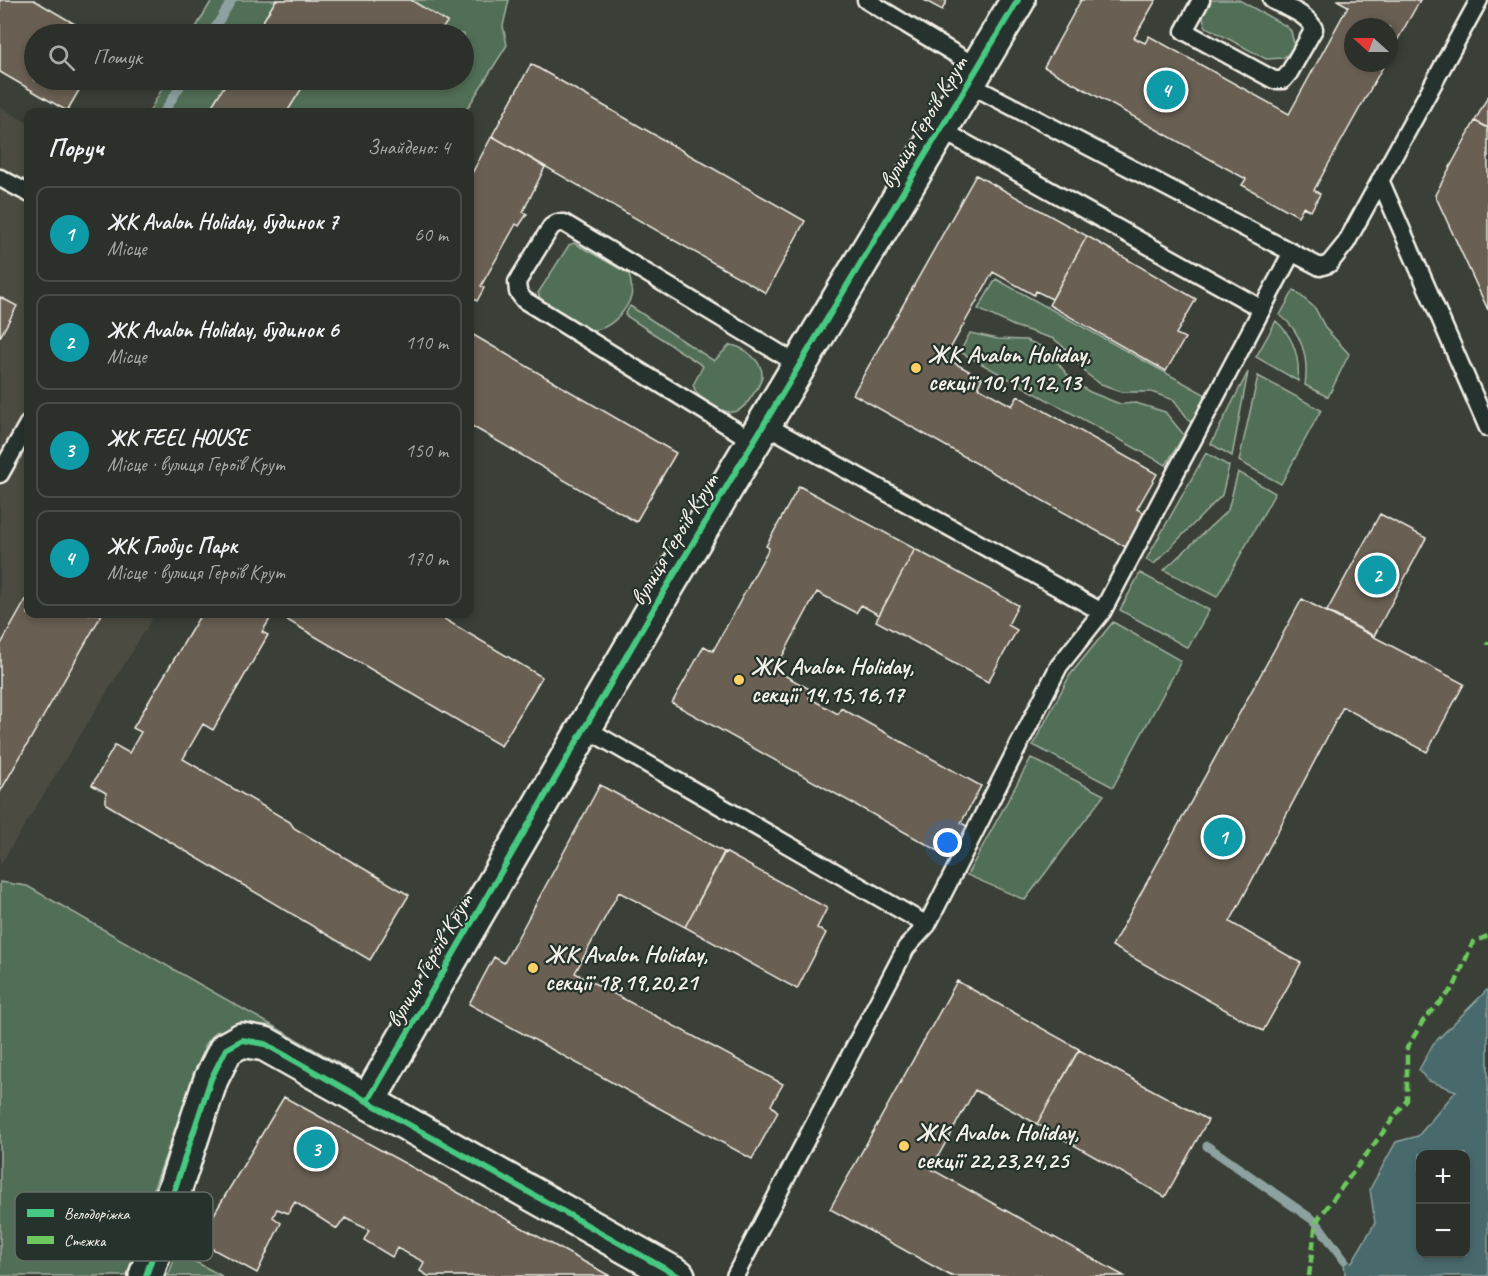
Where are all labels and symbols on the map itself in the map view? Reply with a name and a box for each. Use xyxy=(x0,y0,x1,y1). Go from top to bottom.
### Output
north arrow xyxy=(1344,18,1398,72)
street label: вулиця Героїв Крут xyxy=(872,50,975,194)
pin: 4 xyxy=(1146,68,1186,112)
place label: ЖК Avalon Holiday, секції 10,11,12,13 xyxy=(928,339,1091,397)
marker: ЖК Avalon Holiday, секції 10,11,12,13 xyxy=(909,361,923,375)
street label: вулиця Героїв Крут xyxy=(623,467,726,611)
pin: 2 xyxy=(1358,552,1396,598)
place label: ЖК Avalon Holiday, секції 14,15,16,17 xyxy=(751,651,914,709)
marker: ЖК Avalon Holiday, секції 14,15,16,17 xyxy=(732,673,746,687)
pin: 1 xyxy=(1204,814,1242,860)
your location xyxy=(933,828,962,857)
street label: вулиця Героїв Крут xyxy=(379,887,480,1032)
place label: ЖК Avalon Holiday, секції 18,19,20,21 xyxy=(545,939,708,997)
marker: ЖК Avalon Holiday, секції 18,19,20,21 xyxy=(526,961,540,975)
place label: ЖК Avalon Holiday, секції 22,23,24,25 xyxy=(916,1117,1079,1175)
pin: 3 xyxy=(296,1126,336,1172)
marker: ЖК Avalon Holiday, секції 22,23,24,25 xyxy=(897,1139,911,1153)
legend xyxy=(15,1192,213,1261)
text: Велодоріжка xyxy=(64,1204,131,1224)
text: Стежка xyxy=(64,1231,107,1251)

